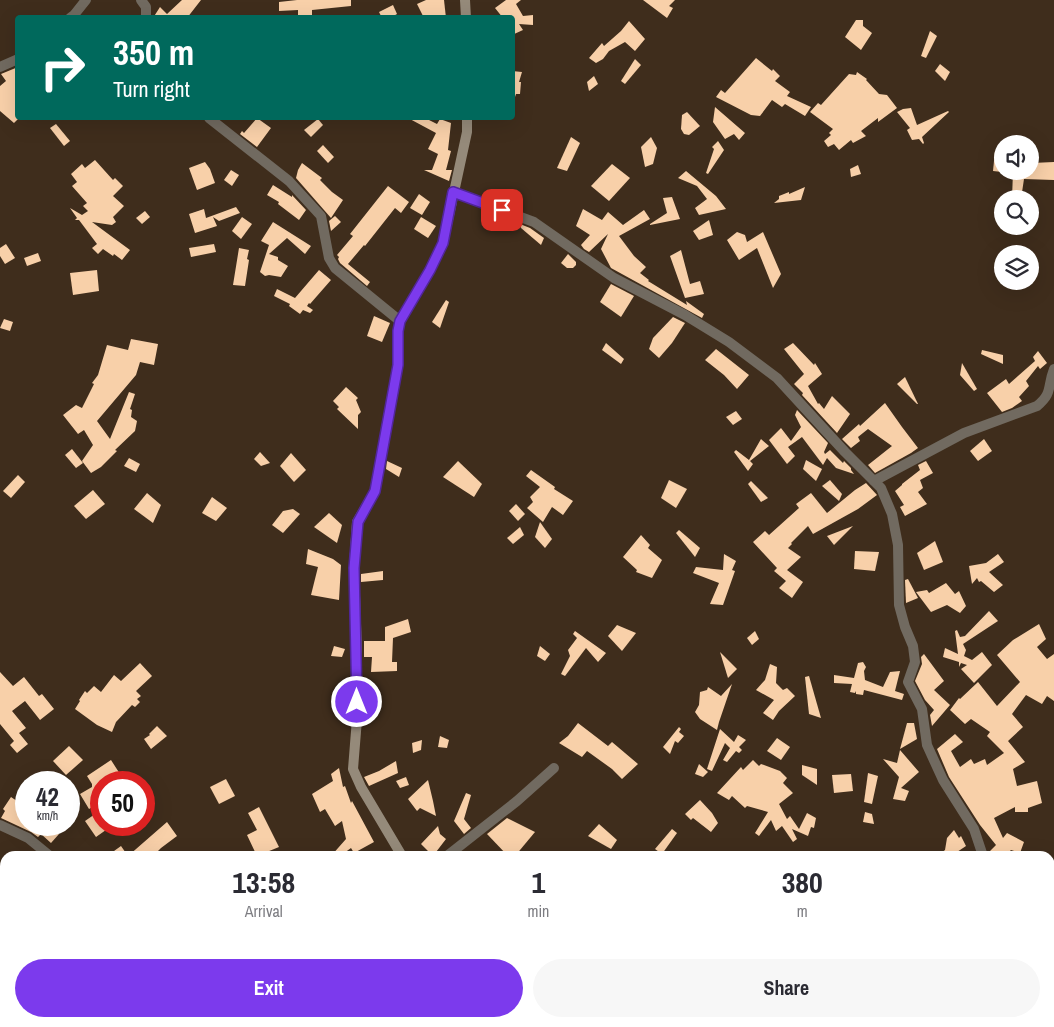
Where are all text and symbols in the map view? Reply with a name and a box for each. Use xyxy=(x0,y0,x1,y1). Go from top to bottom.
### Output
text: 350 m xyxy=(113,29,194,76)
icon: right xyxy=(30,35,95,100)
text: Turn right xyxy=(113,74,190,104)
map controls xyxy=(994,135,1039,290)
button: sound xyxy=(994,135,1039,180)
pin xyxy=(481,189,523,231)
button: search xyxy=(994,190,1039,235)
icon: arrive xyxy=(488,196,516,224)
button: layers xyxy=(994,245,1039,290)
position arrow xyxy=(330,675,382,727)
speed limit sign: 50 xyxy=(90,771,155,836)
text: 42 xyxy=(36,780,59,814)
text: km/h xyxy=(37,808,58,824)
text: 13:58 xyxy=(232,862,295,902)
text: 1 xyxy=(532,862,545,902)
text: 380 xyxy=(782,862,823,902)
text: Arrival xyxy=(245,900,283,922)
text: min xyxy=(527,900,549,922)
text: m xyxy=(797,900,808,922)
button: Exit xyxy=(15,959,523,1017)
button: Share xyxy=(533,959,1040,1017)

